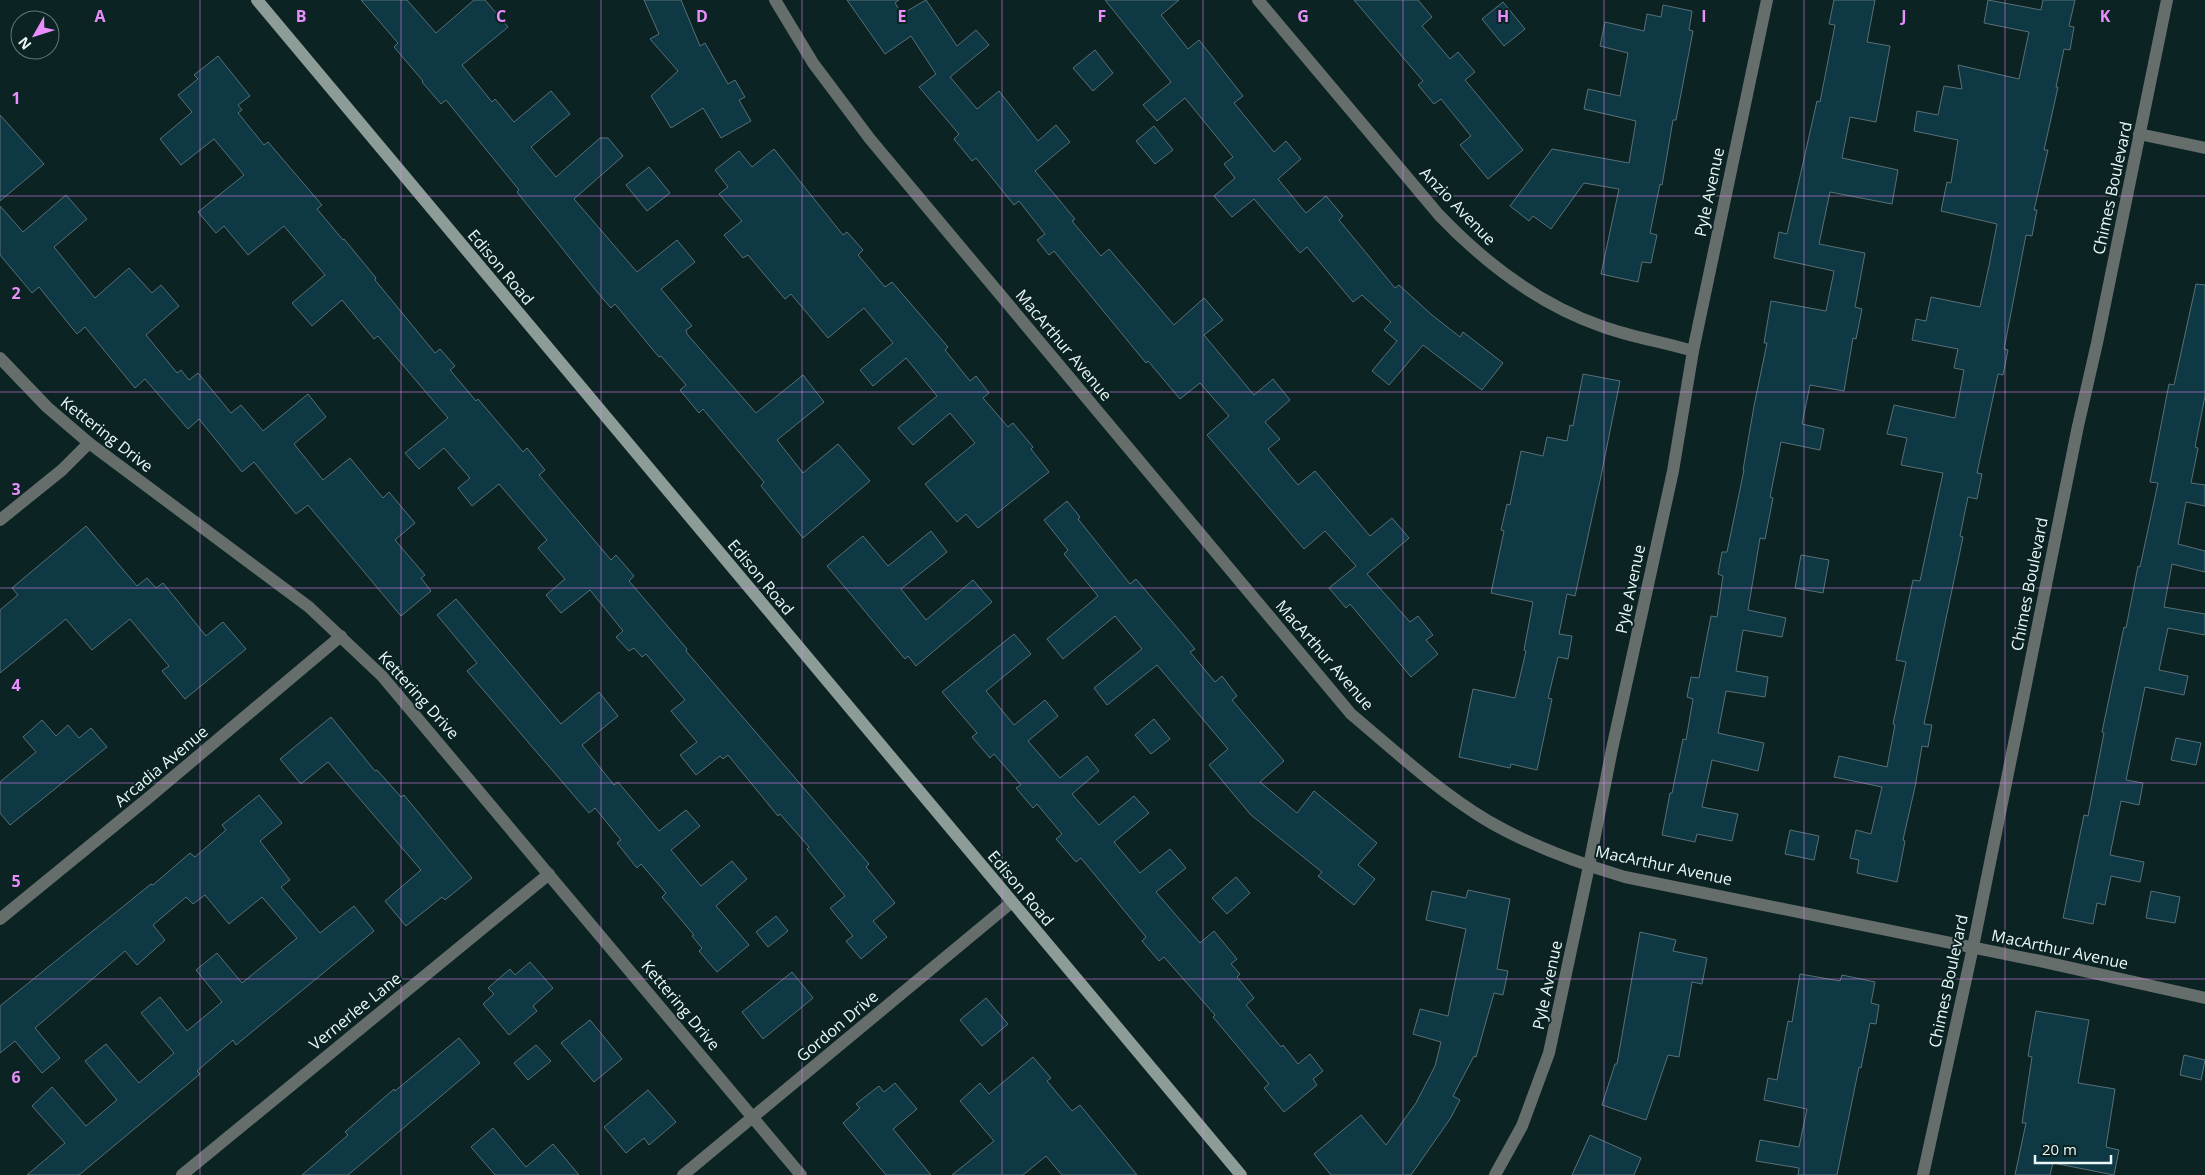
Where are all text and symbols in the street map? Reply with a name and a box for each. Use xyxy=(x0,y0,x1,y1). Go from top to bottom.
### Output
text: A xyxy=(94,5,106,27)
text: B xyxy=(296,5,306,27)
text: C xyxy=(496,5,506,27)
text: D xyxy=(696,5,708,27)
text: E xyxy=(898,5,907,27)
text: F xyxy=(1098,5,1106,27)
text: G xyxy=(1297,5,1309,27)
text: H xyxy=(1497,5,1509,27)
text: I xyxy=(1701,5,1707,27)
text: J xyxy=(1899,5,1907,27)
text: K xyxy=(2100,5,2111,27)
north arrow xyxy=(10,10,60,60)
text: N xyxy=(14,33,35,54)
text: 1 xyxy=(11,87,21,109)
street label: Chimes Boulevard xyxy=(2087,119,2137,257)
street label: Pyle Avenue xyxy=(1689,145,1729,239)
street label: Anzio Avenue xyxy=(1415,162,1501,250)
street label: Edison Road xyxy=(463,225,539,309)
text: 2 xyxy=(11,282,21,304)
street label: MacArthur Avenue xyxy=(1011,285,1117,405)
street label: Kettering Drive xyxy=(56,391,158,477)
text: 3 xyxy=(11,478,21,500)
street label: Chimes Boulevard xyxy=(2005,515,2053,653)
street label: Edison Road xyxy=(723,535,799,619)
street label: Pyle Avenue xyxy=(1610,542,1650,636)
street label: MacArthur Avenue xyxy=(1271,595,1379,715)
street label: Kettering Drive xyxy=(373,646,465,744)
text: 4 xyxy=(11,674,21,696)
street label: Arcadia Avenue xyxy=(110,720,212,812)
street label: MacArthur Avenue xyxy=(1594,840,1734,890)
street label: Edison Road xyxy=(983,846,1059,930)
text: 5 xyxy=(11,870,21,892)
street label: Chimes Boulevard xyxy=(1923,912,1973,1050)
street label: MacArthur Avenue xyxy=(1990,924,2130,974)
street label: Pyle Avenue xyxy=(1527,938,1567,1032)
street label: Kettering Drive xyxy=(637,955,725,1055)
street label: Vernerlee Lane xyxy=(304,967,406,1055)
street label: Gordon Drive xyxy=(791,985,883,1067)
text: 6 xyxy=(11,1066,21,1088)
scale bar xyxy=(2035,1132,2111,1164)
text: 20 m xyxy=(2042,1139,2077,1159)

